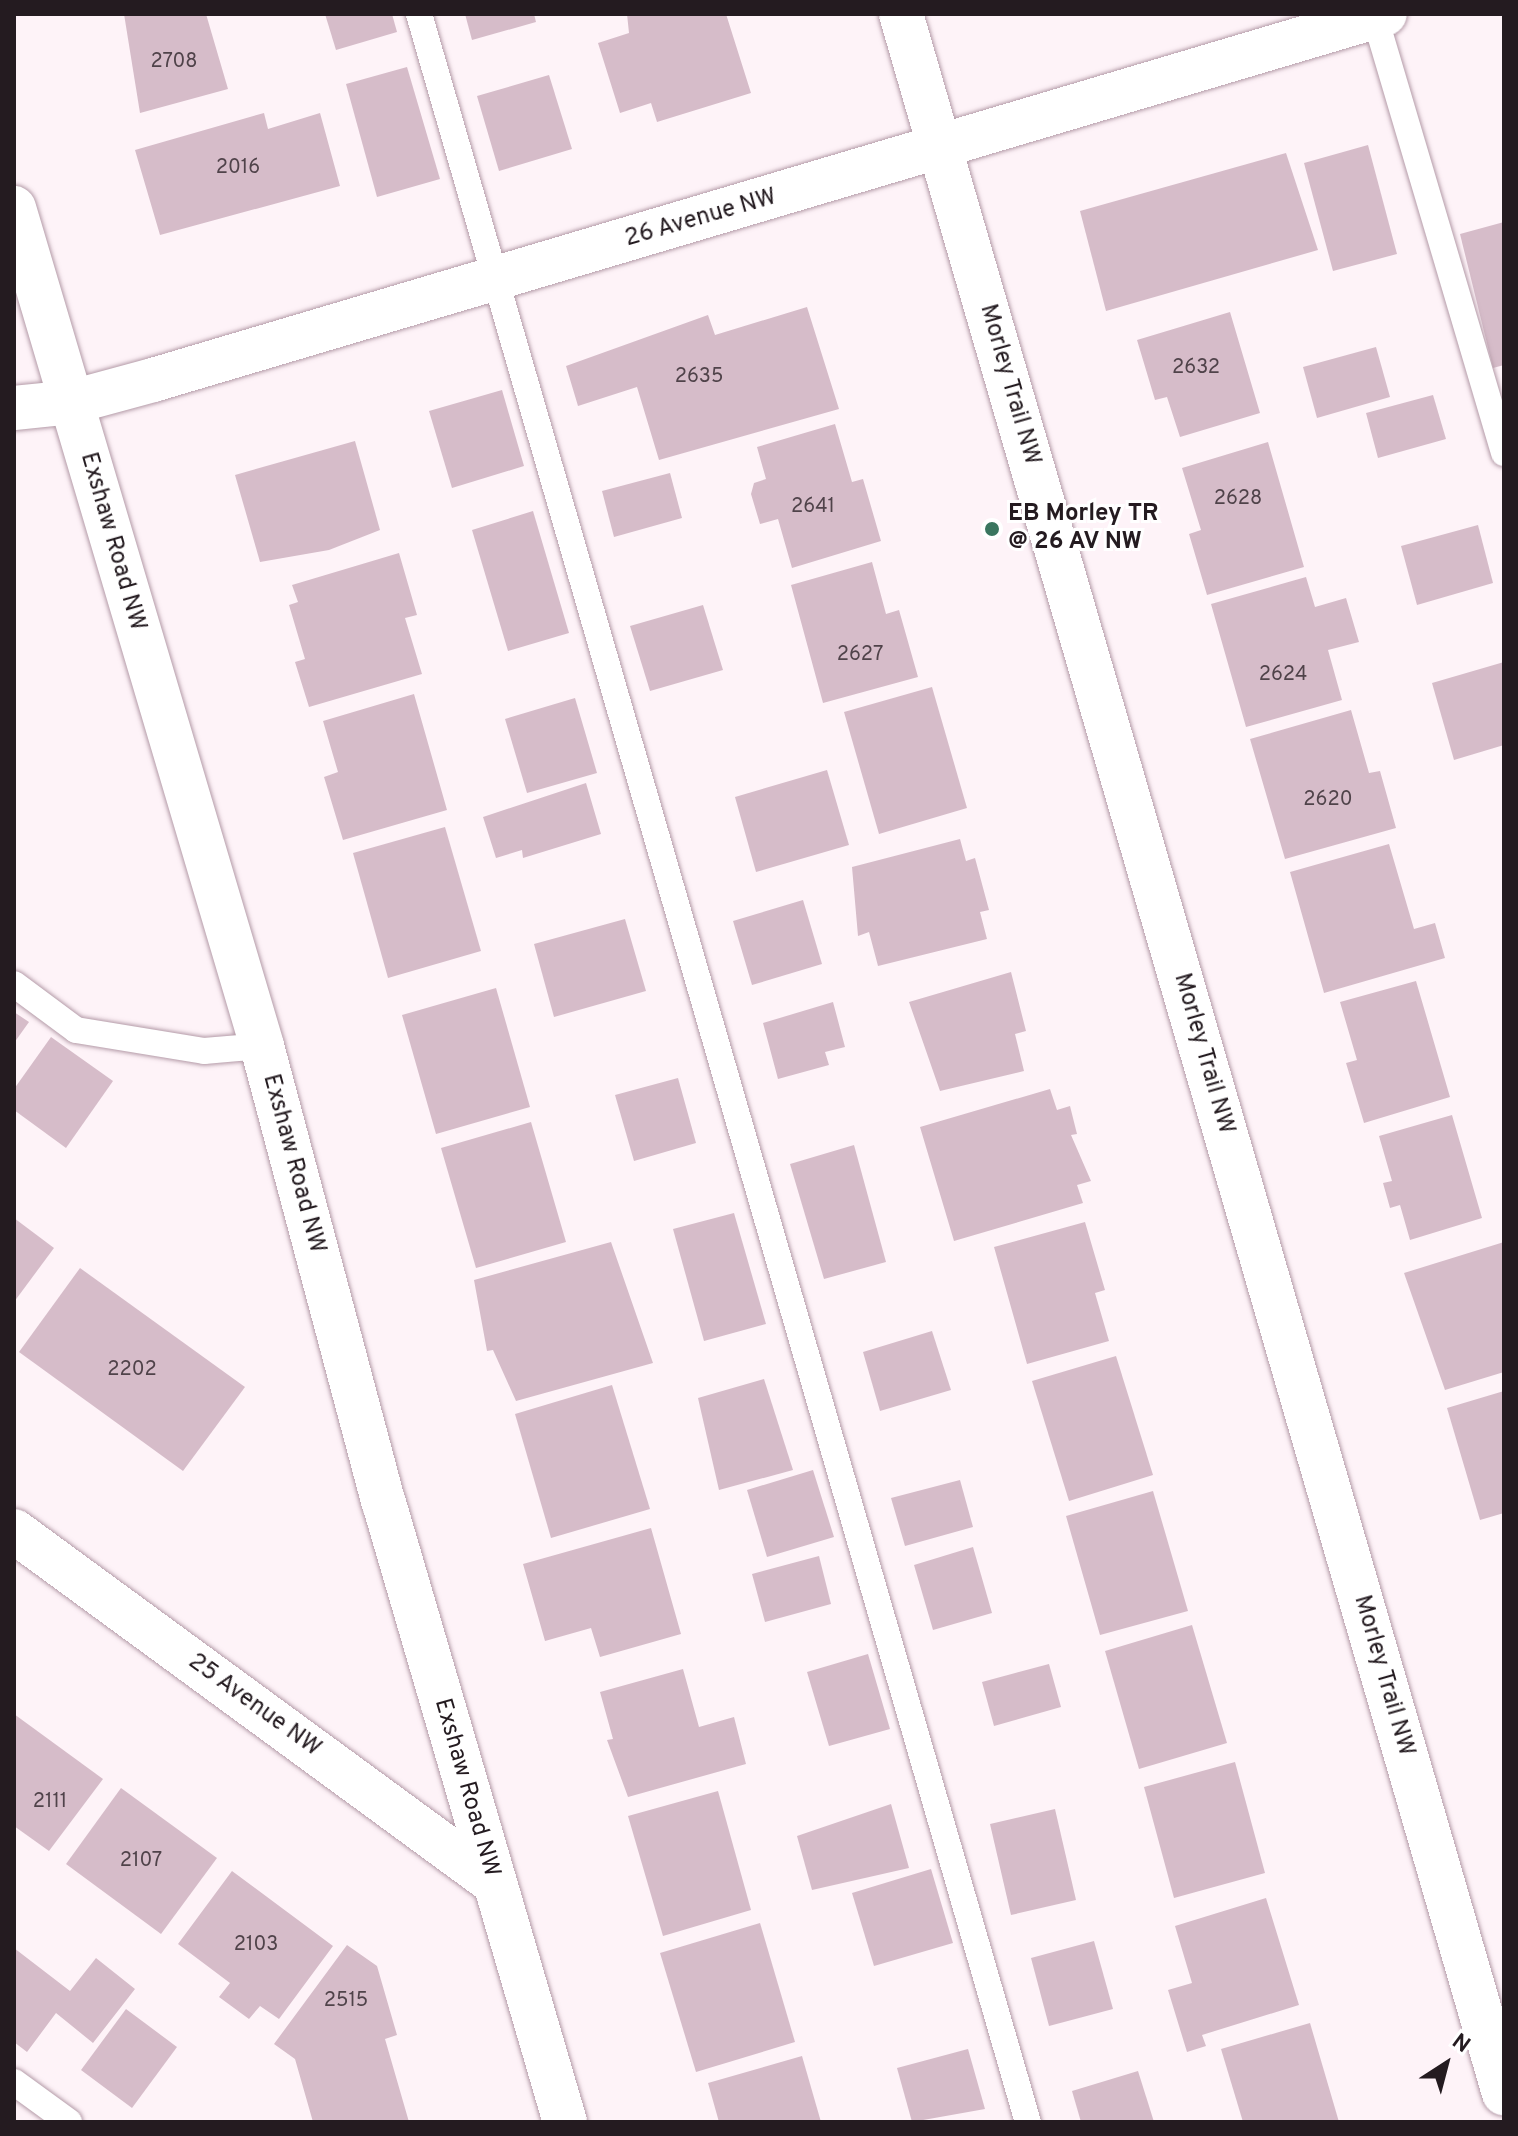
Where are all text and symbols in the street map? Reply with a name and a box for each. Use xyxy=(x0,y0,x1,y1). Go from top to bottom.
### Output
house number: 2708 xyxy=(151,50,197,74)
house number: 2016 xyxy=(216,156,260,180)
street label: 26 Avenue NW xyxy=(621,183,781,255)
street label: Morley Trail NW xyxy=(972,301,1046,469)
house number: 2632 xyxy=(1172,356,1220,380)
house number: 2635 xyxy=(675,365,723,389)
street label: Exshaw Road NW xyxy=(73,449,151,635)
house number: 2628 xyxy=(1214,487,1262,511)
house number: 2641 xyxy=(791,495,835,519)
place label: EB Morley TR @ 26 AV NW xyxy=(1008,501,1159,557)
marker: EB Morley TR @ 26 AV NW xyxy=(983,520,1001,538)
house number: 2627 xyxy=(837,643,883,667)
house number: 2624 xyxy=(1259,663,1307,687)
house number: 2620 xyxy=(1303,788,1353,812)
street label: Morley Trail NW xyxy=(1166,970,1240,1138)
street label: Exshaw Road NW xyxy=(255,1071,331,1257)
house number: 2202 xyxy=(107,1358,157,1382)
street label: Morley Trail NW xyxy=(1346,1592,1420,1760)
street label: 25 Avenue NW xyxy=(182,1648,326,1764)
street label: Exshaw Road NW xyxy=(427,1695,505,1881)
house number: 2111 xyxy=(33,1790,67,1814)
house number: 2107 xyxy=(120,1849,162,1873)
house number: 2103 xyxy=(234,1933,278,1957)
house number: 2515 xyxy=(324,1989,368,2013)
north arrow xyxy=(1406,2024,1486,2104)
text: N xyxy=(1446,2029,1475,2060)

